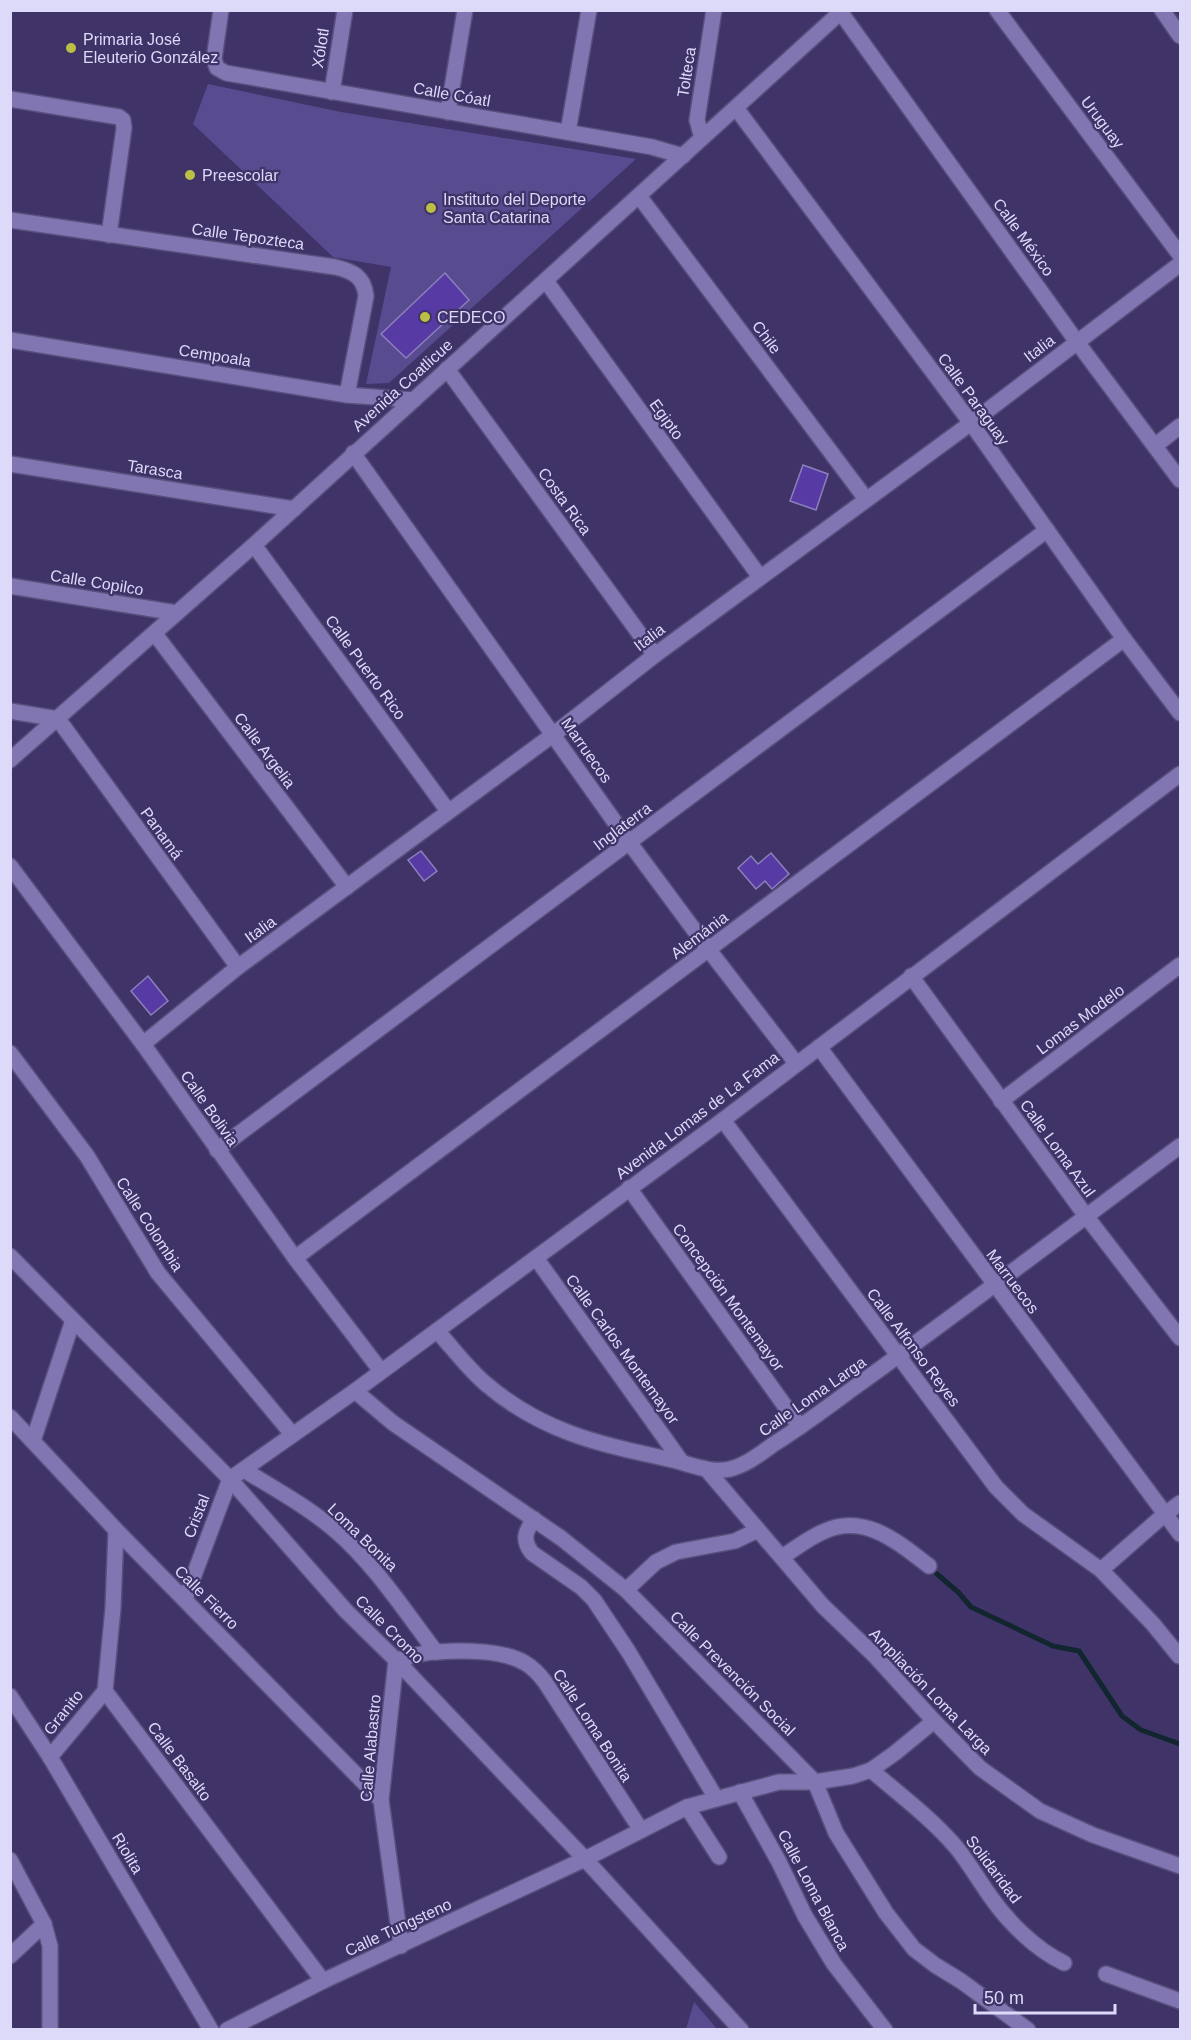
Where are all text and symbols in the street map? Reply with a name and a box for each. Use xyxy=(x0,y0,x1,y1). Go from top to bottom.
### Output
street label: Xólotl xyxy=(309,27,332,69)
place label: Primaria José Eleuterio González xyxy=(83,31,218,66)
marker: Primaria José Eleuterio González xyxy=(64,41,78,55)
street label: Tolteca xyxy=(674,46,699,98)
street label: Calle Cóatl xyxy=(412,79,492,110)
street label: Uruguay xyxy=(1078,93,1128,152)
place label: Preescolar xyxy=(202,167,279,184)
marker: Preescolar xyxy=(183,168,197,182)
place label: Instituto del Deporte Santa Catarina xyxy=(443,191,586,226)
street label: Calle México xyxy=(990,195,1057,279)
marker: Instituto del Deporte Santa Catarina xyxy=(424,201,438,215)
street label: Calle Tepozteca xyxy=(191,220,305,253)
place label: CEDECO xyxy=(437,309,505,326)
marker: CEDECO xyxy=(418,310,432,324)
street label: Chile xyxy=(749,318,784,357)
street label: Italia xyxy=(1021,331,1058,365)
street label: Avenida Coatlicue xyxy=(349,336,456,435)
street label: Cempoala xyxy=(178,341,252,370)
street label: Calle Paraguay xyxy=(935,350,1013,449)
street label: Egipto xyxy=(646,396,687,443)
street label: Tarasca xyxy=(126,457,184,482)
street label: Costa Rica xyxy=(535,465,595,538)
street label: Calle Copilco xyxy=(49,567,145,598)
street label: Calle Puerto Rico xyxy=(322,612,409,723)
street label: Italia xyxy=(631,620,668,654)
street label: Calle Argelia xyxy=(231,709,298,791)
street label: Marruecos xyxy=(558,714,615,786)
street label: Inglaterra xyxy=(590,799,654,854)
street label: Panamá xyxy=(137,804,186,862)
street label: Alemánia xyxy=(668,908,731,962)
street label: Italia xyxy=(242,913,279,946)
street label: Lomas Modelo xyxy=(1033,981,1127,1058)
street label: Avenida Lomas de La Fama xyxy=(612,1048,782,1182)
street label: Calle Bolivia xyxy=(177,1067,242,1149)
street label: Calle Loma Azul xyxy=(1017,1097,1098,1200)
street label: Calle Colombia xyxy=(113,1174,186,1274)
street label: Concepción Montemayor xyxy=(669,1220,788,1375)
street label: Marruecos xyxy=(983,1246,1042,1317)
street label: Calle Carlos Montemayor xyxy=(563,1271,683,1428)
street label: Calle Alfonso Reyes xyxy=(864,1285,963,1410)
street label: Calle Loma Larga xyxy=(756,1353,869,1440)
street label: Cristal xyxy=(180,1492,213,1540)
street label: Loma Bonita xyxy=(324,1500,401,1575)
street label: Calle Fierro xyxy=(171,1562,242,1633)
street label: Calle Cromo xyxy=(352,1592,427,1667)
street label: Calle Prevención Social xyxy=(667,1608,798,1739)
street label: Ampliación Loma Larga xyxy=(866,1625,995,1758)
street label: Calle Loma Bonita xyxy=(550,1666,635,1785)
street label: Granito xyxy=(40,1686,87,1738)
street label: Calle Alabastro xyxy=(357,1694,384,1802)
street label: Calle Basalto xyxy=(144,1719,215,1804)
street label: Calle Loma Blanca xyxy=(775,1827,853,1954)
street label: Riolita xyxy=(109,1830,146,1877)
street label: Solidaridad xyxy=(963,1832,1024,1906)
street label: Calle Tungsteno xyxy=(342,1895,454,1960)
scale bar xyxy=(975,1977,1114,2015)
text: 50 m xyxy=(984,1988,1024,2008)

